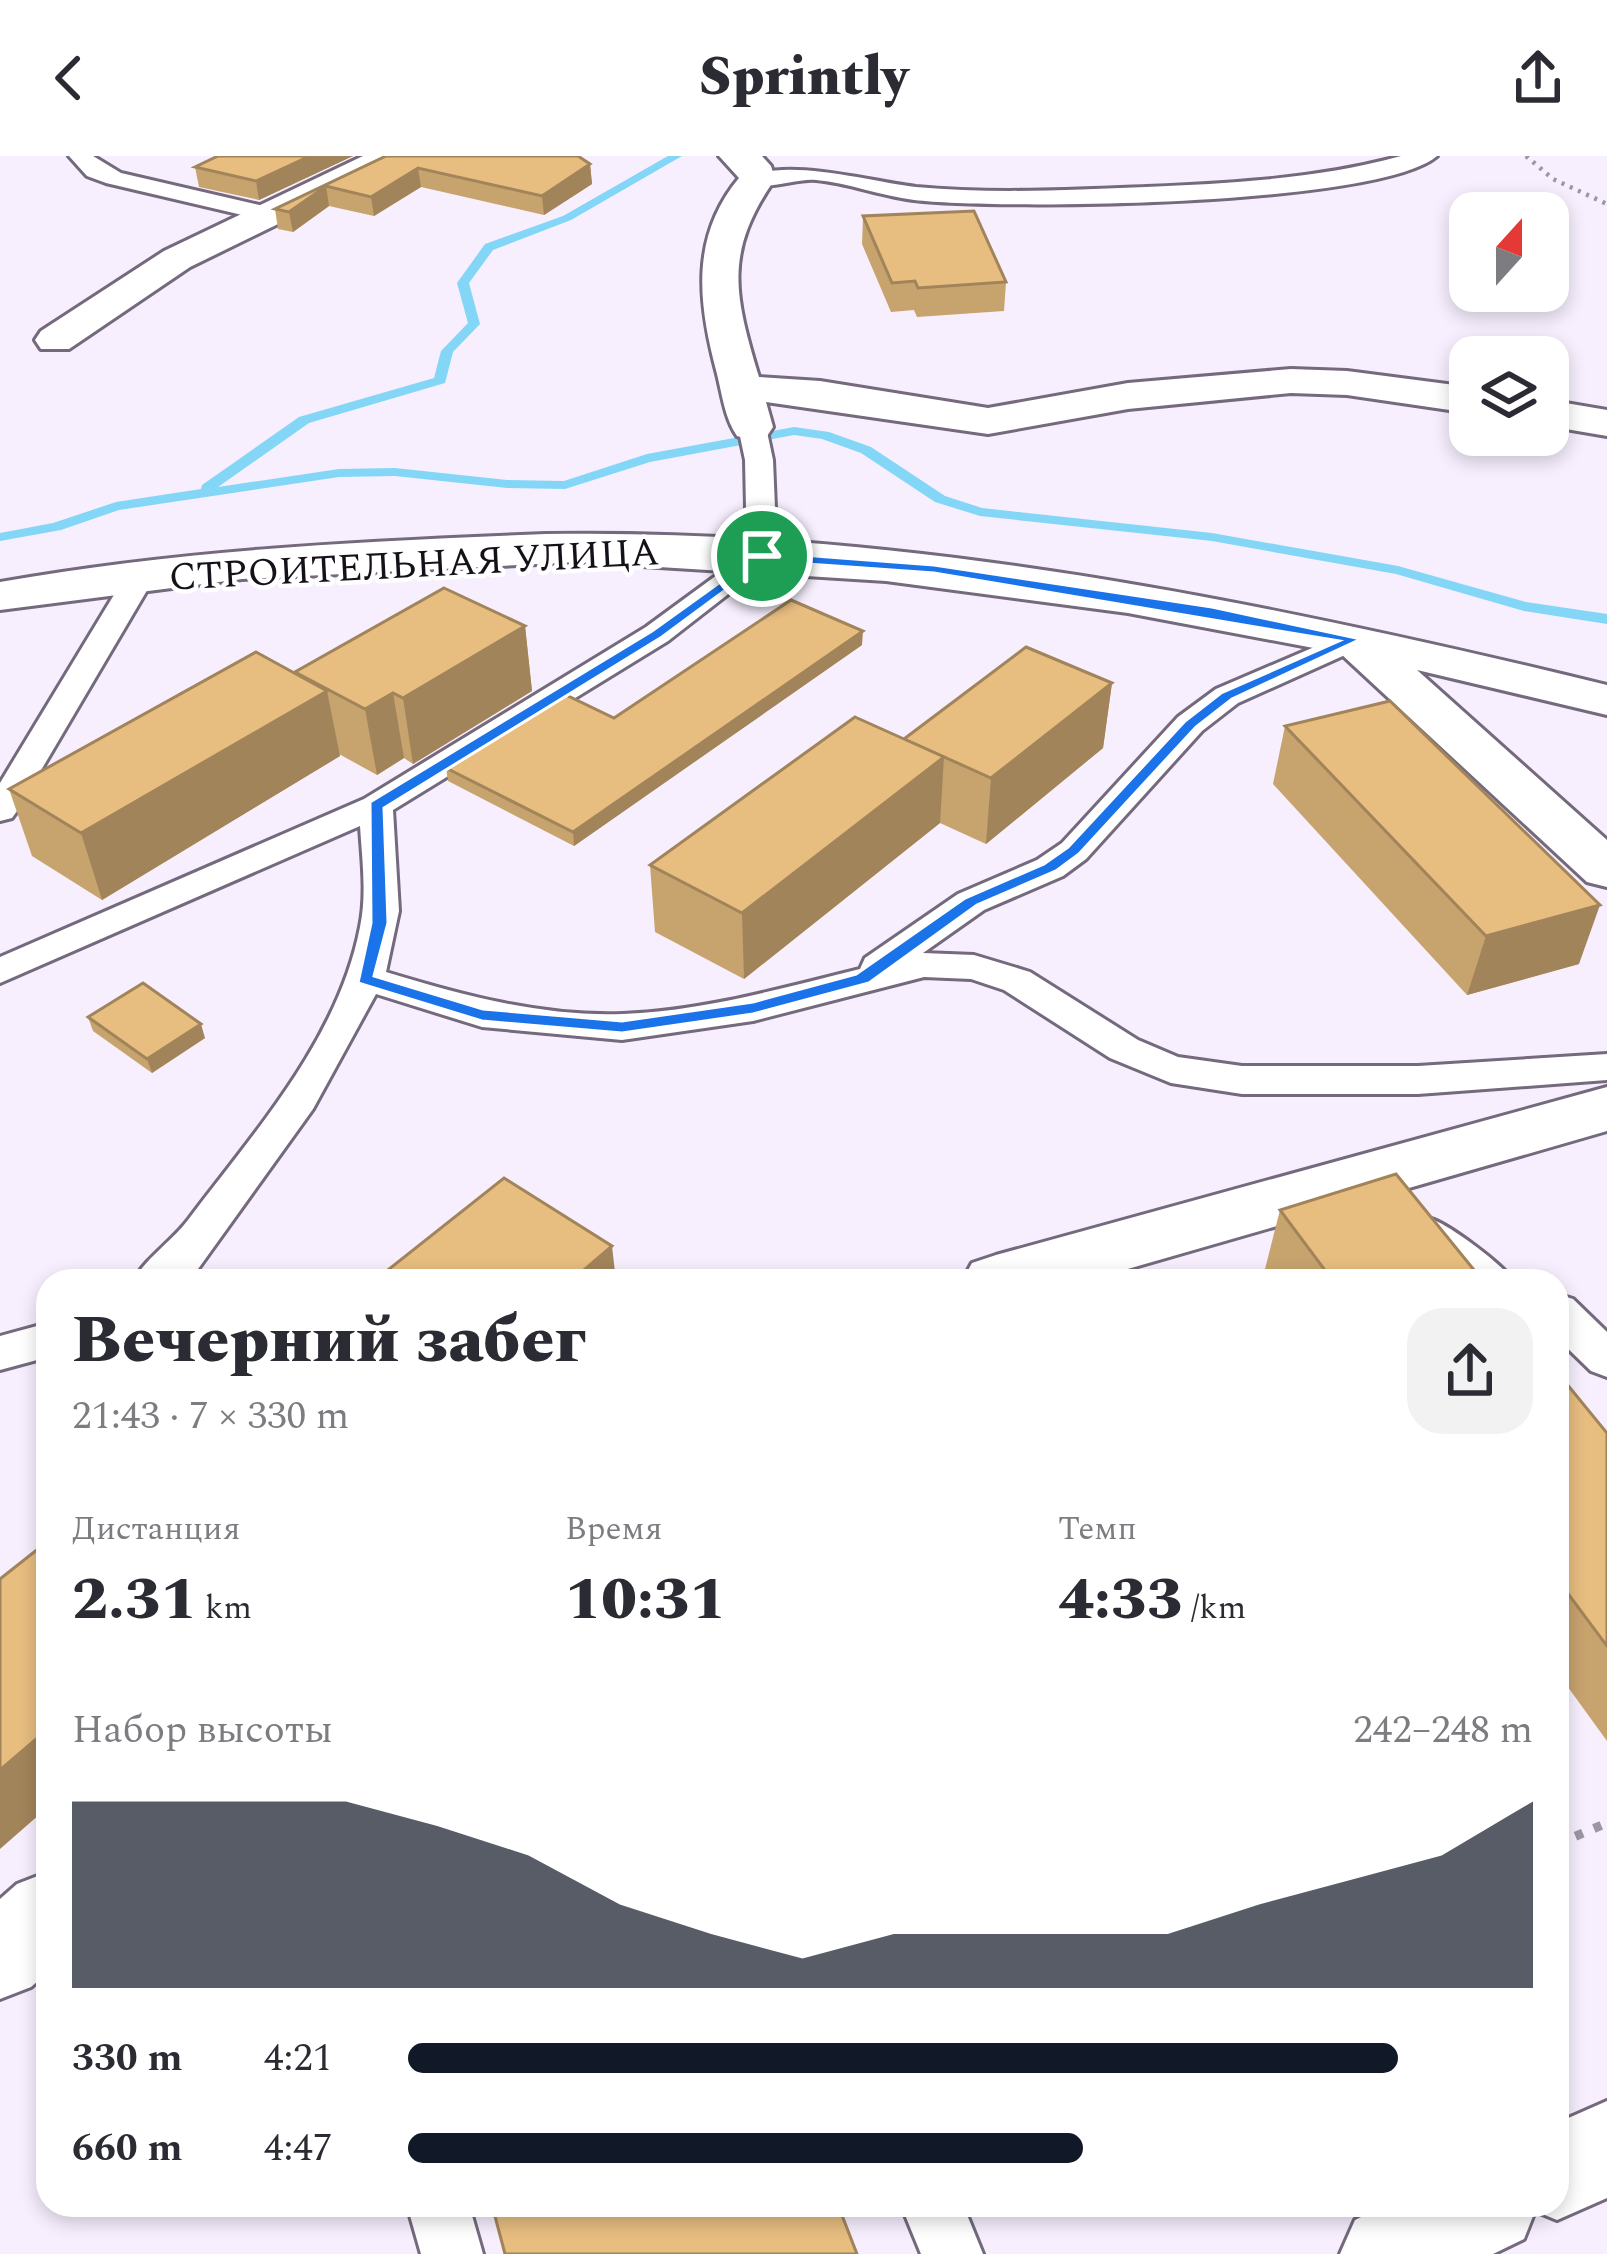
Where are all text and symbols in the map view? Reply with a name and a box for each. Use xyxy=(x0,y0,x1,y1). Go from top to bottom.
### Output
text: Sprintly xyxy=(699,37,908,119)
icon: back xyxy=(36,45,102,111)
icon: share xyxy=(1505,45,1571,111)
north arrow xyxy=(1449,192,1569,312)
map controls xyxy=(1449,192,1569,456)
button: layers xyxy=(1449,336,1569,456)
pin xyxy=(711,505,813,607)
street label: СТРОИТЕЛЬНАЯ УЛИЦА xyxy=(167,523,661,608)
icon: arrive xyxy=(729,523,795,589)
text: Вечерний забег xyxy=(72,1291,586,1392)
button: share xyxy=(1407,1308,1533,1434)
text: 21:43 · 7 × 330 m xyxy=(72,1387,349,1446)
text: Дистанция xyxy=(72,1504,240,1554)
text: Время xyxy=(565,1504,663,1554)
text: Темп xyxy=(1058,1504,1137,1554)
text: 2.31 xyxy=(72,1554,197,1646)
text: 10:31 xyxy=(565,1554,726,1646)
text: 4:33 xyxy=(1058,1554,1183,1646)
text: km xyxy=(197,1583,252,1633)
text: /km xyxy=(1183,1583,1246,1633)
text: Набор высоты xyxy=(72,1701,333,1760)
text: 242–248 m xyxy=(1353,1701,1533,1760)
text: 330 m xyxy=(72,2029,183,2088)
text: 4:21 xyxy=(264,2029,332,2088)
text: 660 m xyxy=(72,2119,183,2178)
text: 4:47 xyxy=(264,2119,332,2178)

